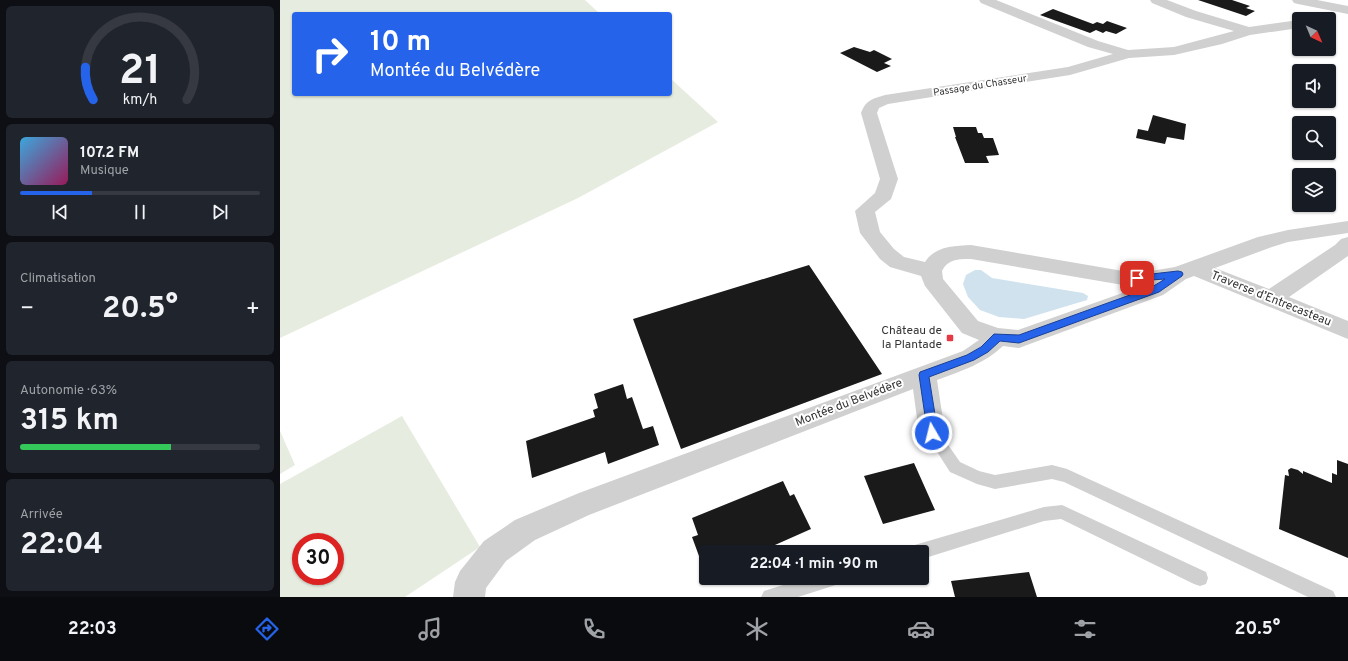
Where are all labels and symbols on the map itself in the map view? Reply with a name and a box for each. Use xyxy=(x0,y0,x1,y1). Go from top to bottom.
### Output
north arrow xyxy=(1292,12,1336,56)
street label: Passage du Chasseur xyxy=(932,72,1028,100)
pin xyxy=(1120,261,1154,295)
street label: Traverse d’Entrecasteau xyxy=(1208,268,1334,330)
place label: Château de la Plantade xyxy=(881,323,942,353)
marker: Château de la Plantade xyxy=(945,333,955,343)
street label: Montée du Belvédère xyxy=(793,375,905,431)
position arrow xyxy=(911,412,953,454)
speed limit sign: 30 xyxy=(292,533,344,585)

